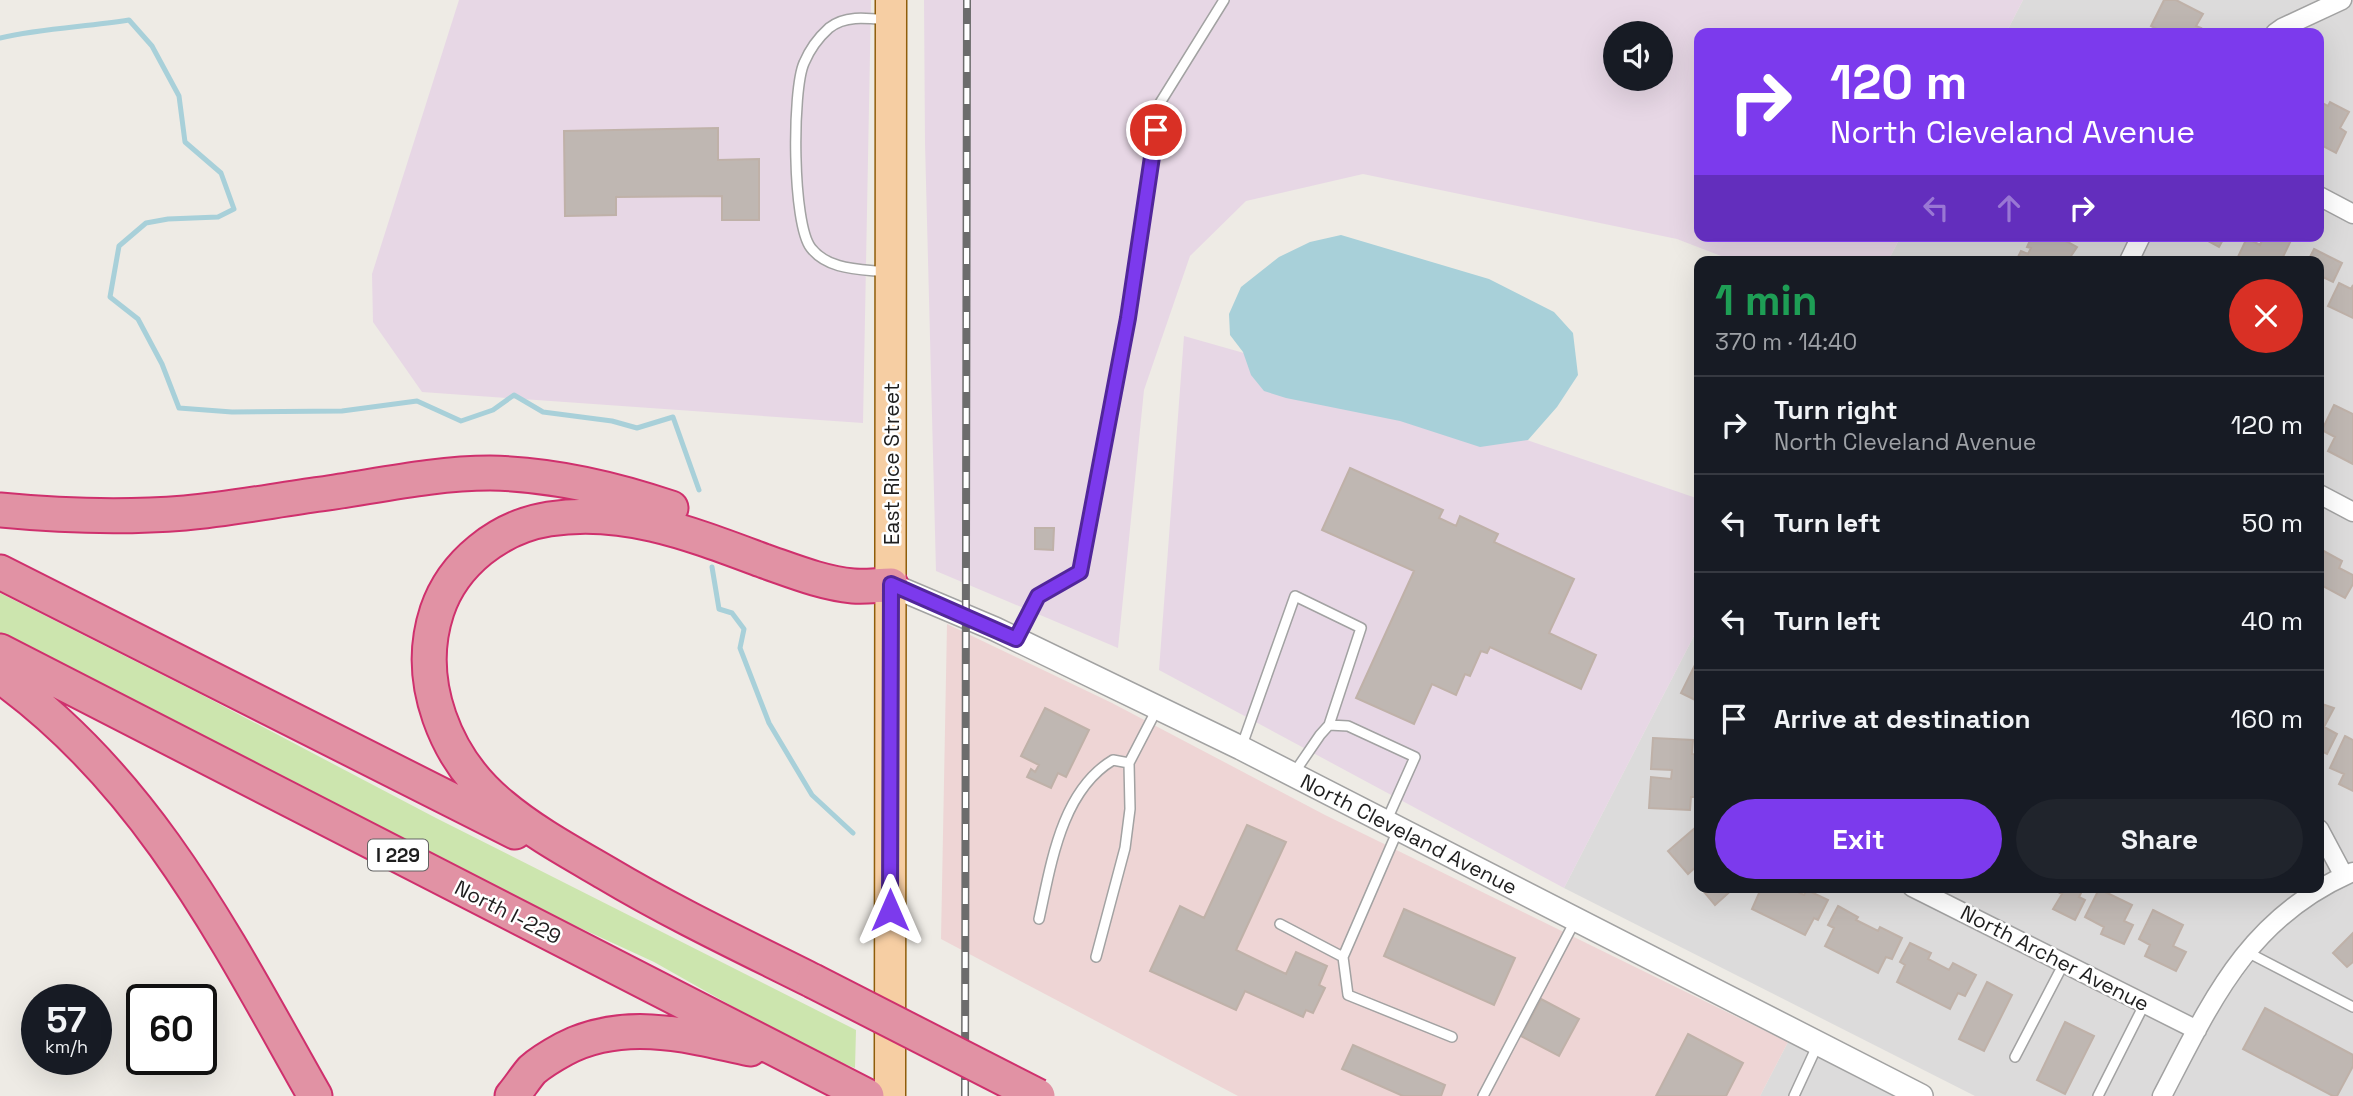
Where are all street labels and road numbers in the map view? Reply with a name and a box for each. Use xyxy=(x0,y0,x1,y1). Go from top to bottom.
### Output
street label: East Rice Street xyxy=(878,383,905,545)
street label: North Cleveland Avenue xyxy=(1296,768,1522,900)
road number: I 229 xyxy=(368,840,428,870)
street label: North I-229 xyxy=(450,874,566,950)
street label: North Archer Avenue xyxy=(1956,899,2154,1017)

